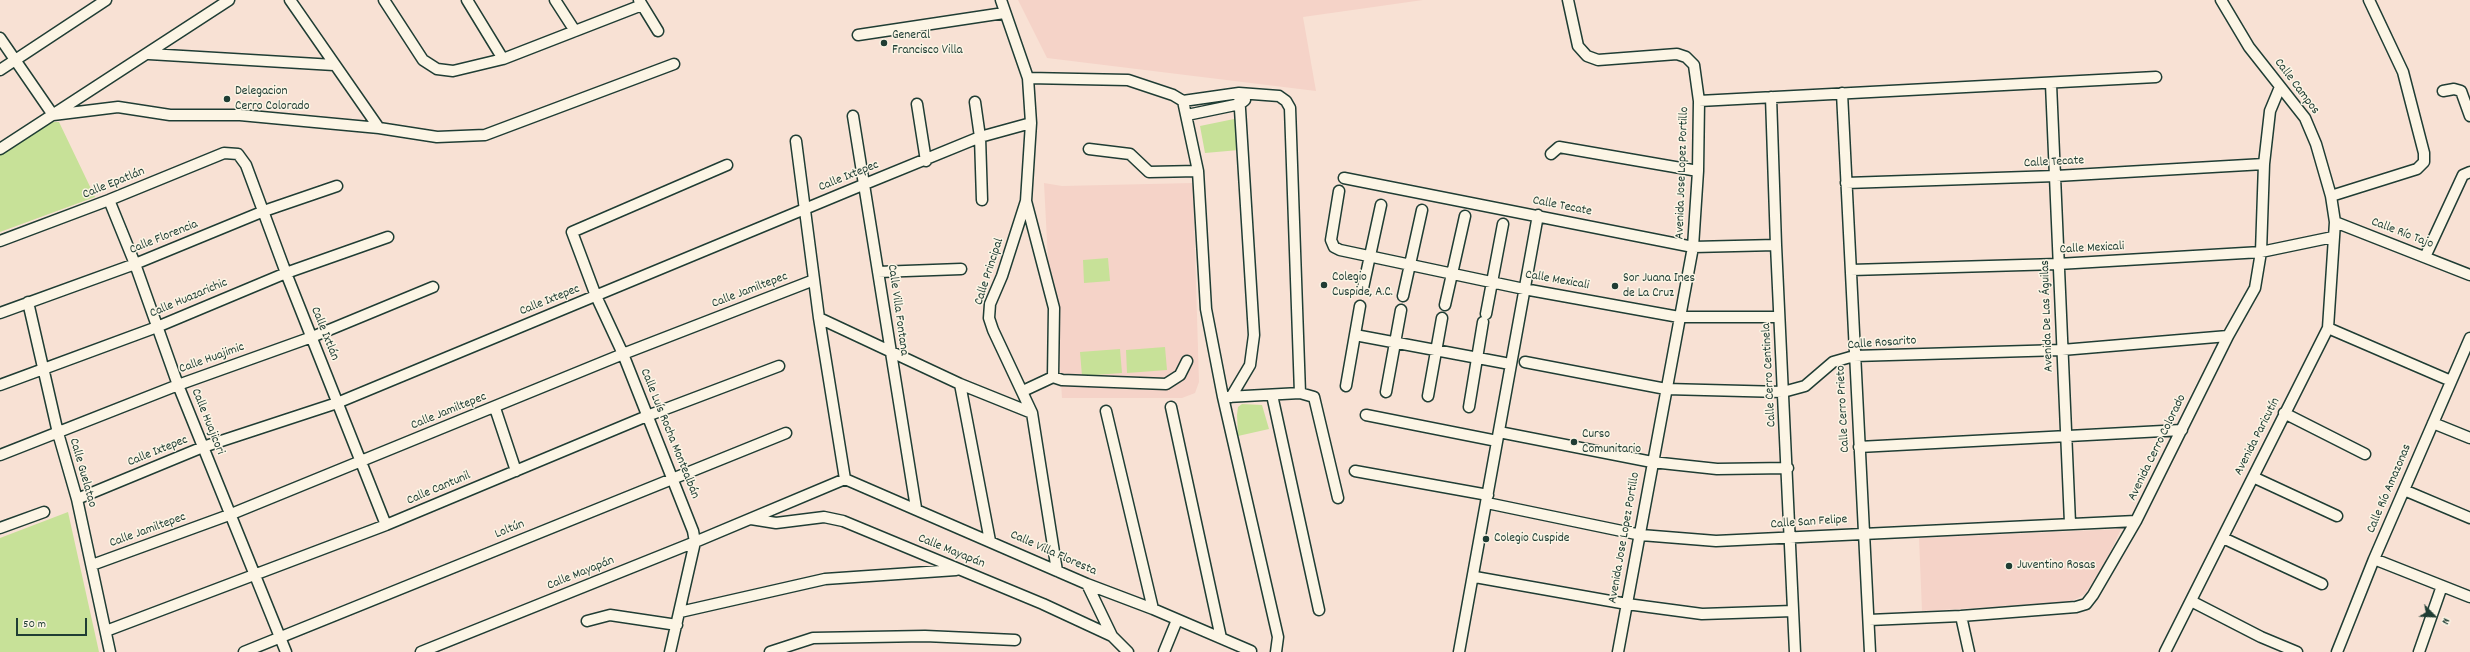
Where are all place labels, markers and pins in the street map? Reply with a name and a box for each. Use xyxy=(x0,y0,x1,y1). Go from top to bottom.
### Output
place label: General Francisco Villa xyxy=(892,28,963,59)
marker: General Francisco Villa xyxy=(879,38,889,48)
place label: Delegacion Cerro Colorado xyxy=(235,84,309,115)
marker: Delegacion Cerro Colorado xyxy=(222,94,232,104)
place label: Colegio Cuspide, A.C. xyxy=(1332,270,1393,301)
place label: Sor Juana Ines de La Cruz xyxy=(1623,271,1695,302)
marker: Colegio Cuspide, A.C. xyxy=(1319,280,1329,290)
marker: Sor Juana Ines de La Cruz xyxy=(1610,281,1620,291)
place label: Curso Comunitario xyxy=(1582,427,1641,458)
marker: Curso Comunitario xyxy=(1569,437,1579,447)
place label: Colegio Cuspide xyxy=(1494,531,1570,547)
marker: Colegio Cuspide xyxy=(1481,534,1491,544)
place label: Juventino Rosas xyxy=(2017,558,2096,574)
marker: Juventino Rosas xyxy=(2004,561,2014,571)

